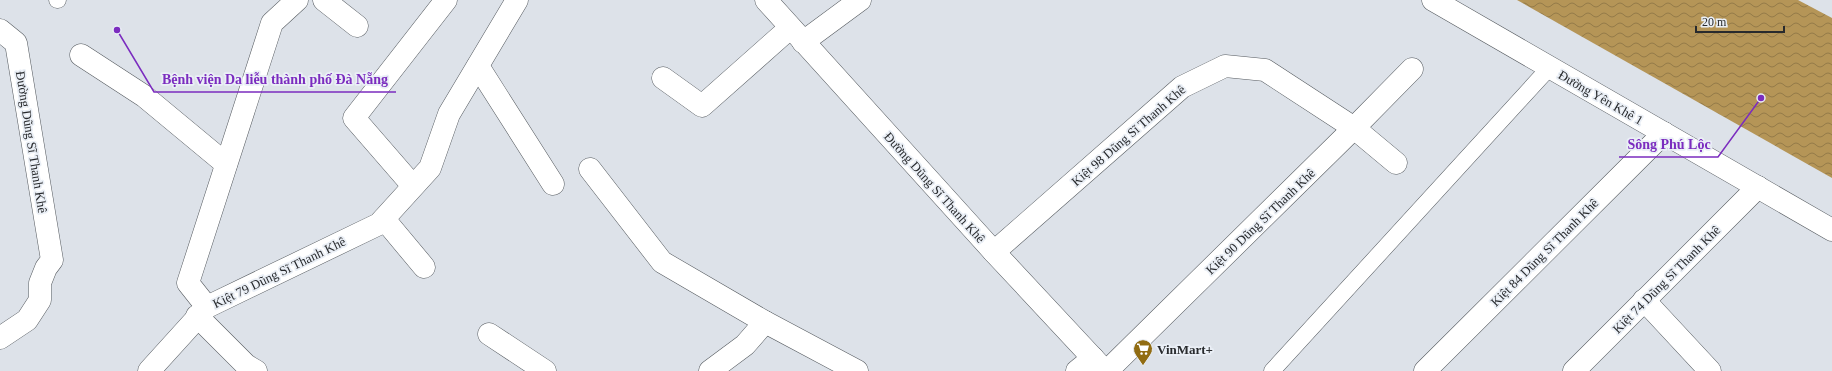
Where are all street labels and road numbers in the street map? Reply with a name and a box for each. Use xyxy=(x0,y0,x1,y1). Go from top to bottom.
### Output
street label: Đường Yên Khê 1 xyxy=(1556,67,1646,128)
street label: Đường Dũng Sĩ Thanh Khê xyxy=(13,70,50,214)
street label: Kiệt 98 Dũng Sĩ Thanh Khê xyxy=(1068,82,1189,189)
street label: Đường Dũng Sĩ Thanh Khê xyxy=(881,129,988,246)
street label: Kiệt 90 Dũng Sĩ Thanh Khê xyxy=(1203,165,1318,277)
street label: Kiệt 84 Dũng Sĩ Thanh Khê xyxy=(1487,195,1601,309)
street label: Kiệt 74 Dũng Sĩ Thanh Khê xyxy=(1609,222,1723,336)
street label: Kiệt 79 Dũng Sĩ Thanh Khê xyxy=(210,234,348,311)

